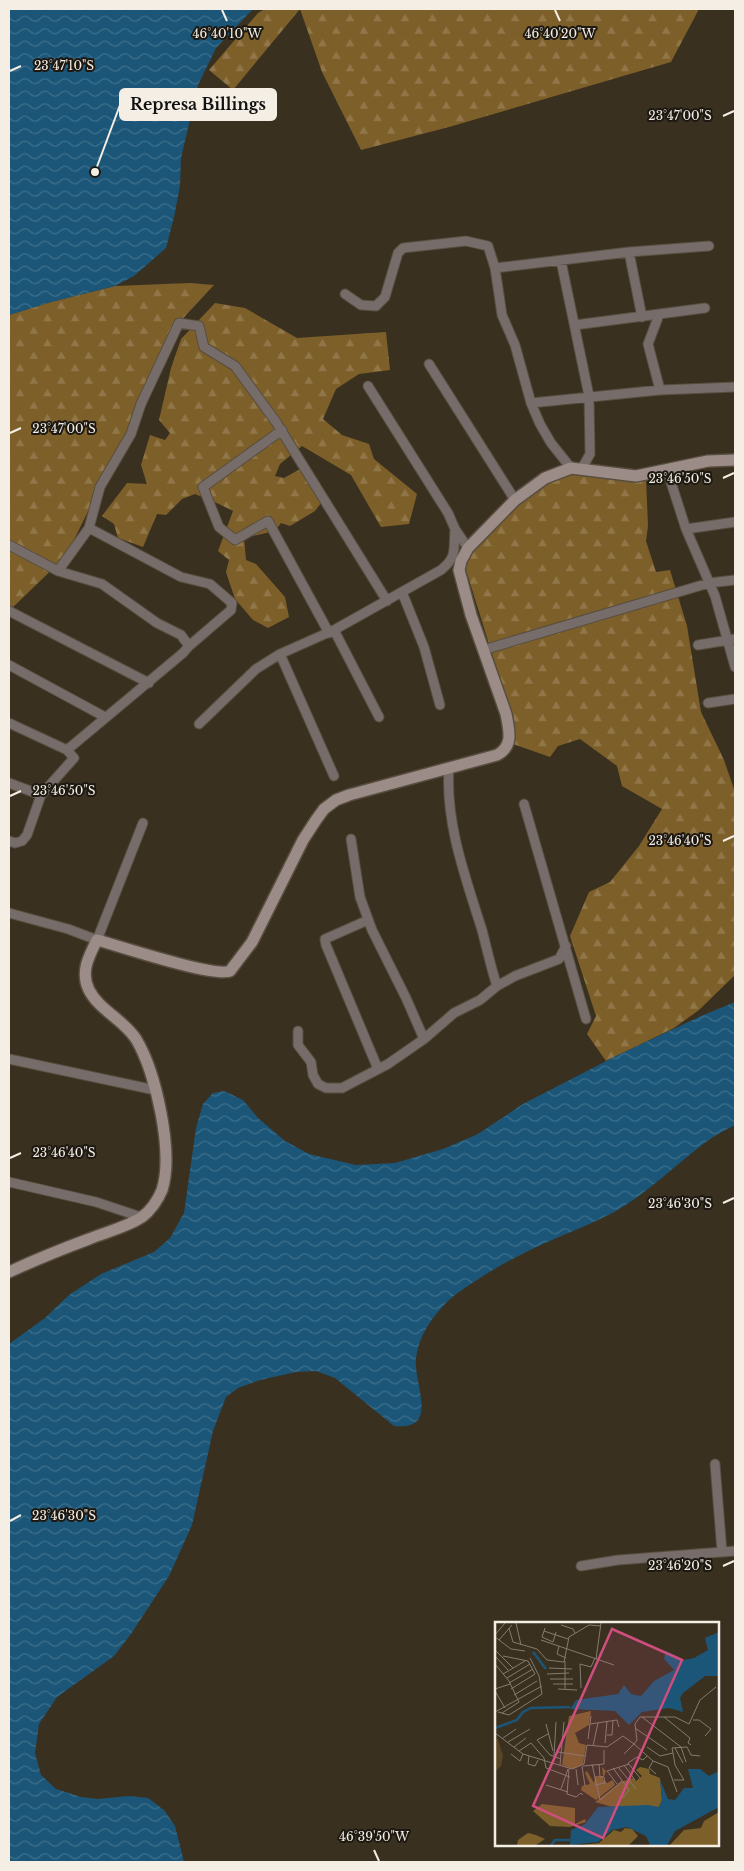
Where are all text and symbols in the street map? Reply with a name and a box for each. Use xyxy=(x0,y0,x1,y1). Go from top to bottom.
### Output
text: 46°40'10"W xyxy=(192,26,262,41)
text: 46°40'20"W xyxy=(524,26,596,41)
text: 23°47'10"S xyxy=(34,58,94,73)
callout: Represa Billings xyxy=(120,89,276,120)
text: Represa Billings xyxy=(130,94,266,114)
text: 23°47'00"S xyxy=(648,108,712,123)
text: 23°47'00"S xyxy=(32,421,96,436)
text: 23°46'50"S xyxy=(648,471,712,486)
text: 23°46'50"S xyxy=(32,783,96,798)
text: 23°46'40"S xyxy=(648,833,712,848)
text: 23°46'40"S xyxy=(32,1145,96,1160)
text: 23°46'30"S xyxy=(648,1196,712,1211)
text: 23°46'30"S xyxy=(32,1508,96,1523)
text: 23°46'20"S xyxy=(648,1558,712,1573)
inset map xyxy=(495,1622,719,1846)
text: 46°39'50"W xyxy=(339,1829,410,1844)

